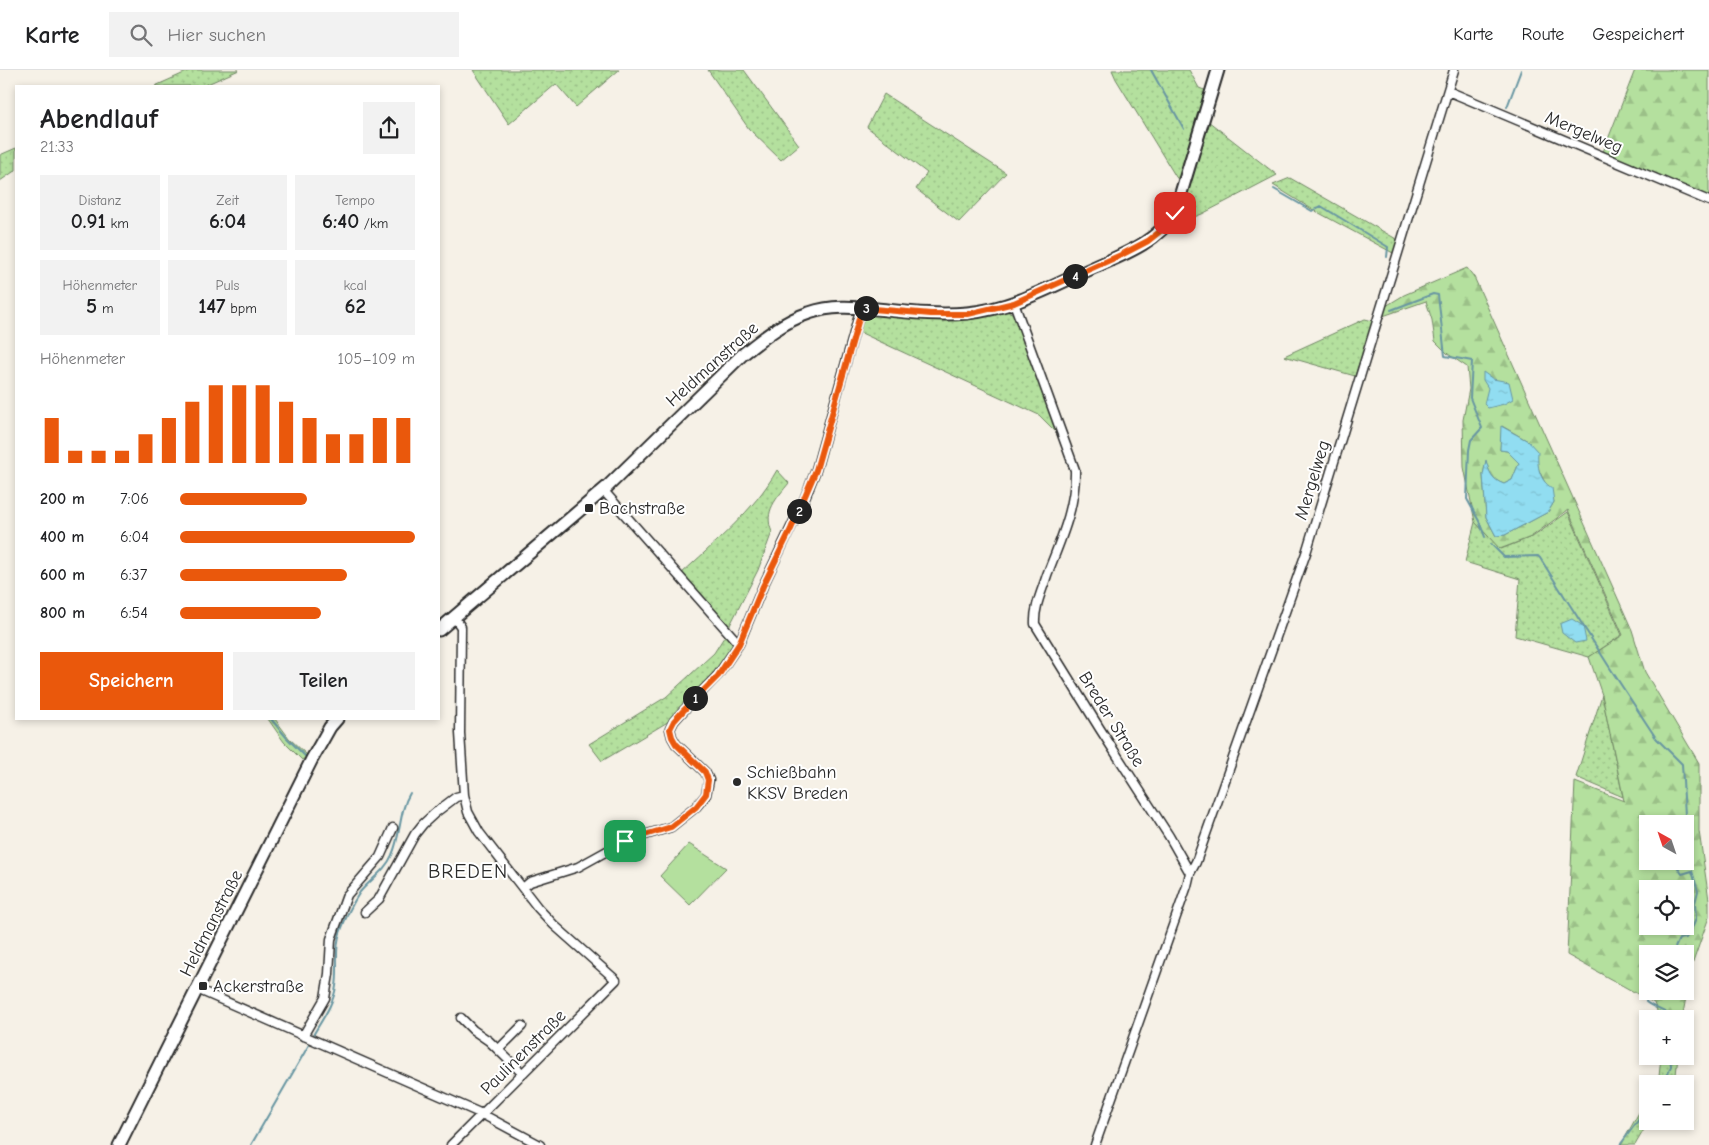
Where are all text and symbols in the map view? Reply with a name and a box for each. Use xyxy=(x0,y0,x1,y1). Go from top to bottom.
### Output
search box xyxy=(109,12,459,57)
text: Karte xyxy=(25,21,79,49)
icon: search xyxy=(127,21,155,49)
text: Hier suchen xyxy=(167,24,266,46)
text: Karte xyxy=(1453,24,1493,45)
text: Route xyxy=(1521,24,1564,45)
text: Gespeichert xyxy=(1592,24,1684,45)
button: share xyxy=(363,102,415,154)
text: Abendlauf xyxy=(40,103,158,135)
street label: Mergelweg xyxy=(1542,107,1626,158)
text: 21:33 xyxy=(40,138,74,156)
text: Distanz xyxy=(79,192,121,209)
text: Zeit xyxy=(216,192,239,209)
text: Tempo xyxy=(335,192,375,209)
pin xyxy=(1154,192,1196,234)
icon: check xyxy=(1161,199,1189,227)
text: 0.91 xyxy=(71,209,106,233)
text: 6:04 xyxy=(209,209,246,233)
text: 6:40 xyxy=(322,209,359,233)
text: km xyxy=(106,215,129,232)
text: /km xyxy=(359,215,388,232)
pin: 4 xyxy=(1062,264,1088,288)
text: 4 xyxy=(1072,268,1079,285)
text: Höhenmeter xyxy=(63,277,137,294)
text: Puls xyxy=(216,277,239,294)
text: kcal xyxy=(343,277,367,294)
text: 5 xyxy=(86,294,97,318)
text: 147 xyxy=(198,294,226,318)
text: 62 xyxy=(344,294,366,318)
pin: 3 xyxy=(854,296,878,320)
text: m xyxy=(97,300,114,317)
text: bpm xyxy=(226,300,257,317)
text: 3 xyxy=(863,300,870,317)
street label: Heldmanstraße xyxy=(662,317,763,411)
text: Höhenmeter xyxy=(40,350,125,368)
text: 105–109 m xyxy=(337,350,415,368)
street label: Mergelweg xyxy=(1290,438,1335,523)
text: 200 m xyxy=(40,490,85,508)
text: 7:06 xyxy=(120,490,149,508)
place label: Bachstraße xyxy=(599,498,685,519)
pin: 2 xyxy=(786,498,812,524)
marker: Bachstraße xyxy=(583,502,595,514)
text: 2 xyxy=(796,503,803,520)
text: 400 m xyxy=(40,528,84,546)
text: 6:04 xyxy=(120,528,149,546)
text: 600 m xyxy=(40,566,85,584)
text: 6:37 xyxy=(120,566,147,584)
text: 800 m xyxy=(40,604,85,622)
text: 6:54 xyxy=(120,604,148,622)
button: Speichern xyxy=(40,652,223,710)
button: Teilen xyxy=(233,652,415,710)
street label: Breder Straße xyxy=(1074,668,1149,771)
pin: 1 xyxy=(682,686,708,710)
text: 1 xyxy=(693,690,698,707)
place label: Schießbahn KKSV Breden xyxy=(747,762,848,804)
marker: Schießbahn KKSV Breden xyxy=(731,776,743,788)
north arrow xyxy=(1639,815,1694,870)
map controls xyxy=(1639,815,1694,1130)
pin xyxy=(604,820,646,862)
icon: arrive xyxy=(611,827,639,855)
district label: BREDEN xyxy=(428,860,508,883)
street label: Heldmanstraße xyxy=(176,866,247,980)
button: locate xyxy=(1639,880,1694,935)
button: layers xyxy=(1639,945,1694,1000)
place label: Ackerstraße xyxy=(213,976,304,997)
marker: Ackerstraße xyxy=(197,980,209,992)
street label: Paulinenstraße xyxy=(476,1005,570,1099)
button: + xyxy=(1639,1010,1694,1065)
button: − xyxy=(1639,1075,1694,1130)

